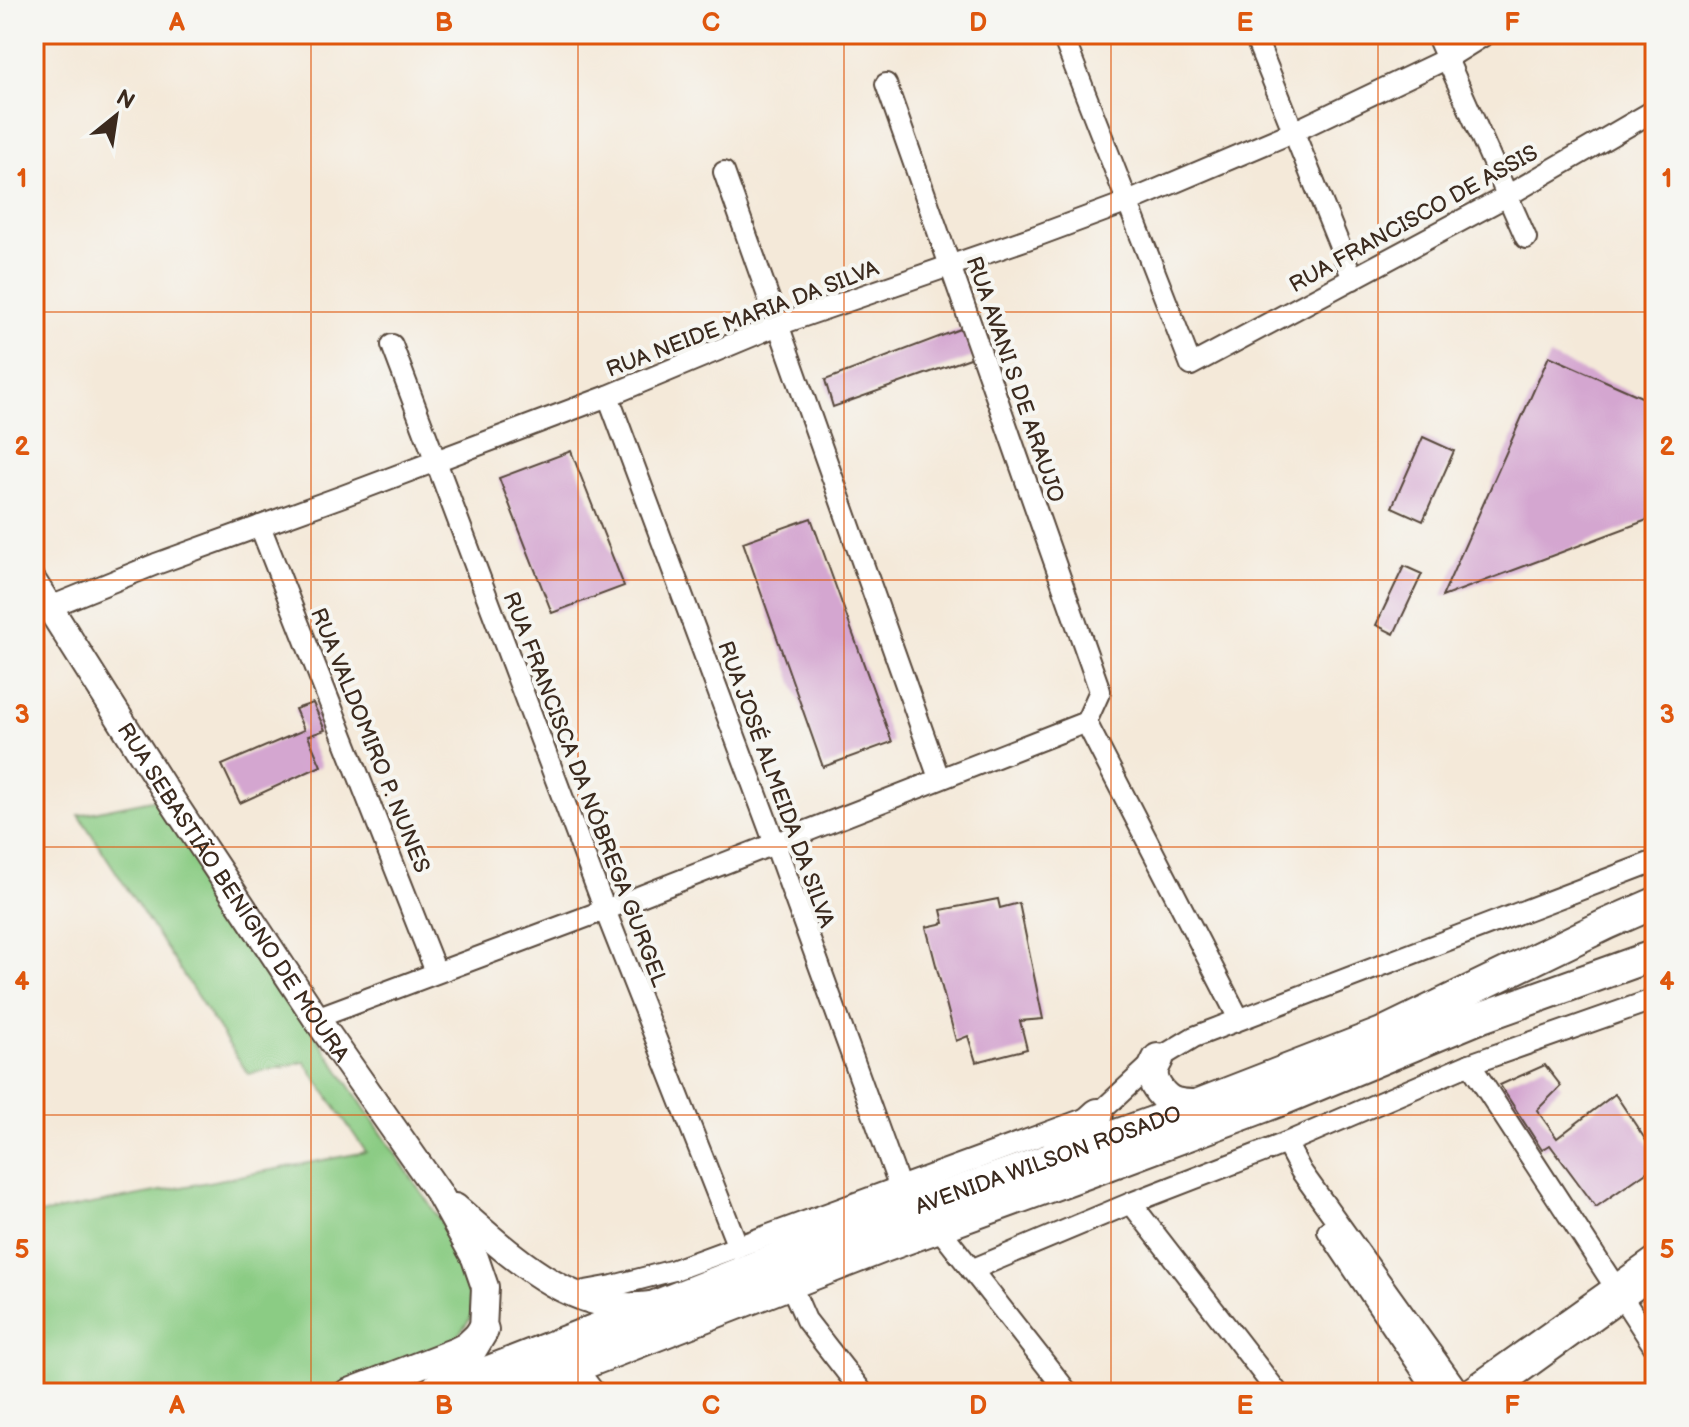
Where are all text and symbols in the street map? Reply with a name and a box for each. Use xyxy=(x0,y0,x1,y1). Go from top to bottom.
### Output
text: A xyxy=(168,8,185,39)
text: B xyxy=(435,8,453,39)
text: C xyxy=(702,8,720,39)
text: D xyxy=(969,8,987,39)
text: E xyxy=(1237,8,1254,39)
text: F xyxy=(1504,8,1520,39)
north arrow xyxy=(76,76,156,156)
text: N xyxy=(111,84,139,116)
street label: RUA FRANCISCO DE ASSIS xyxy=(1285,140,1543,299)
text: 1 xyxy=(17,164,27,195)
text: 1 xyxy=(1662,164,1672,195)
street label: RUA AVANI S DE ARAUJO xyxy=(960,253,1069,506)
street label: RUA NEIDE MARIA DA SILVA xyxy=(603,255,883,384)
text: 2 xyxy=(14,432,30,463)
text: 2 xyxy=(1659,432,1675,463)
street label: RUA FRANCISCA DA NÓBREGA GURGEL xyxy=(497,588,674,991)
street label: RUA VALDOMIRO P. NUNES xyxy=(304,604,435,877)
street label: RUA JOSÉ ALMEIDA DA SILVA xyxy=(711,637,841,932)
text: 3 xyxy=(14,700,30,731)
text: 3 xyxy=(1659,700,1675,731)
street label: RUA SEBASTIÃO BENÍGNO DE MOURA xyxy=(111,718,355,1068)
text: 4 xyxy=(14,967,30,998)
text: 4 xyxy=(1659,967,1675,998)
street label: AVENIDA WILSON ROSADO xyxy=(912,1100,1185,1221)
text: 5 xyxy=(14,1235,30,1266)
text: 5 xyxy=(1659,1235,1675,1266)
text: A xyxy=(168,1391,185,1422)
text: B xyxy=(435,1391,453,1422)
text: C xyxy=(702,1391,720,1422)
text: D xyxy=(969,1391,987,1422)
text: E xyxy=(1237,1391,1254,1422)
text: F xyxy=(1504,1391,1520,1422)

